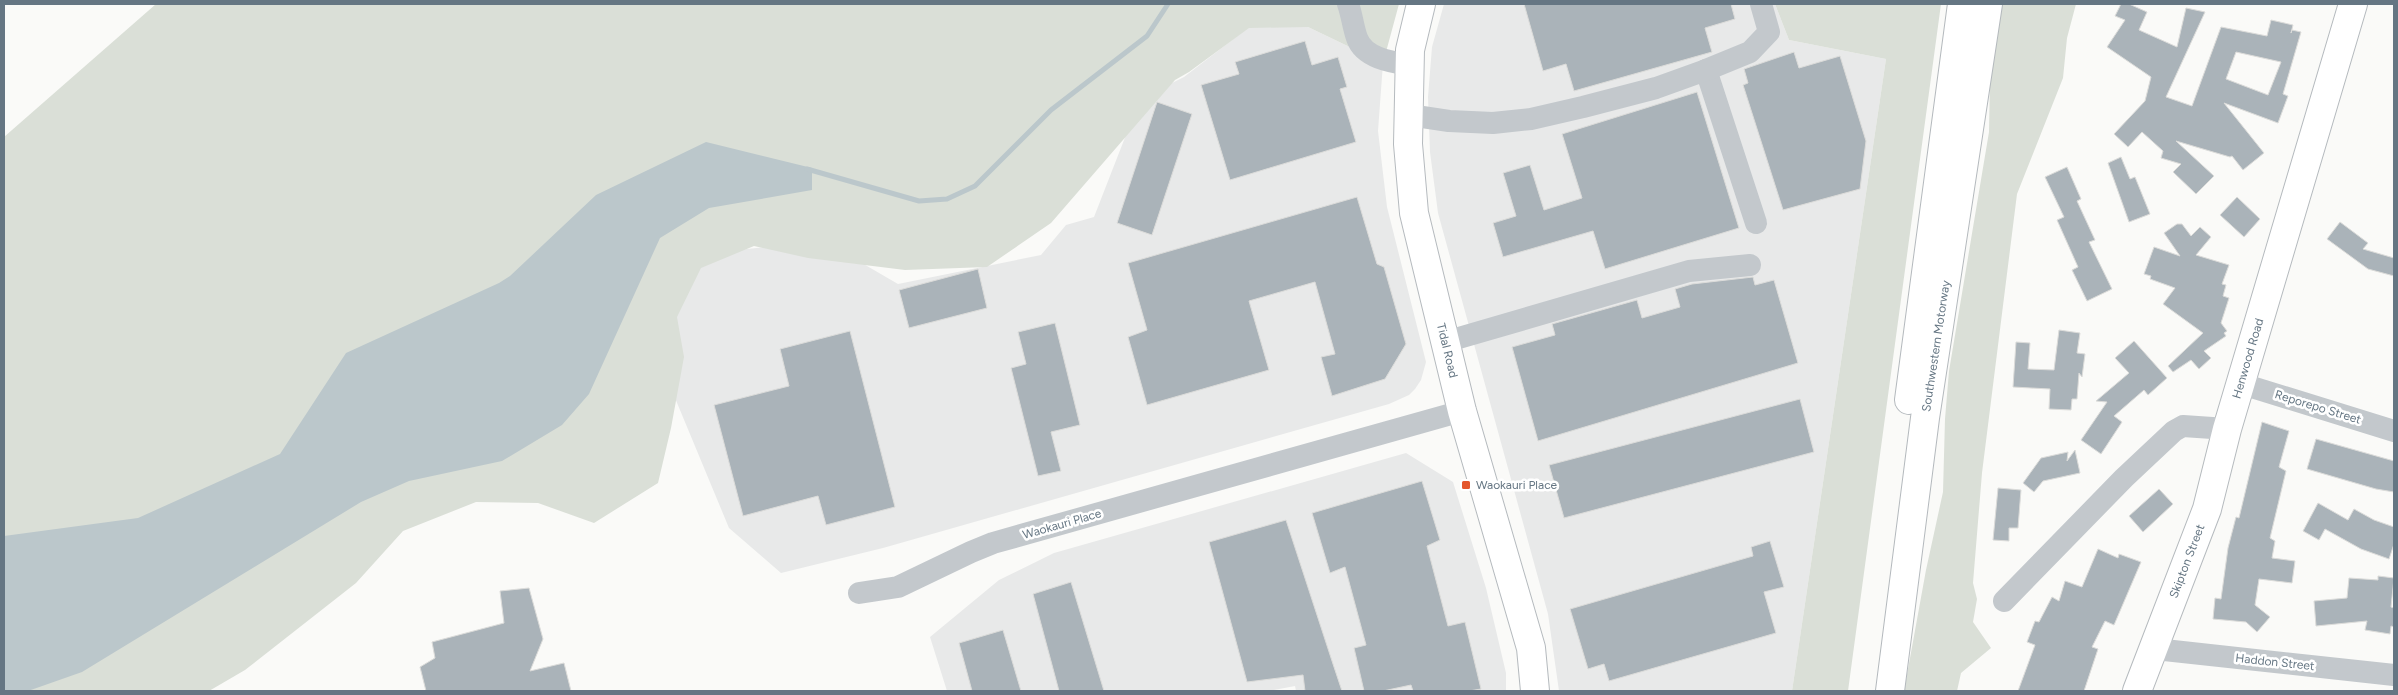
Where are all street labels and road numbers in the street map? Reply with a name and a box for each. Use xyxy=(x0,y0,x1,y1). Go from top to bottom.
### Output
street label: Southwestern Motorway xyxy=(1919,279,1953,413)
street label: Henwood Road xyxy=(2229,317,2266,400)
street label: Tidal Road xyxy=(1434,322,1461,379)
street label: Reporepo Street xyxy=(2273,387,2363,427)
street label: Waokauri Place xyxy=(1021,506,1103,542)
street label: Skipton Street xyxy=(2166,522,2208,600)
street label: Haddon Street xyxy=(2235,651,2316,673)

